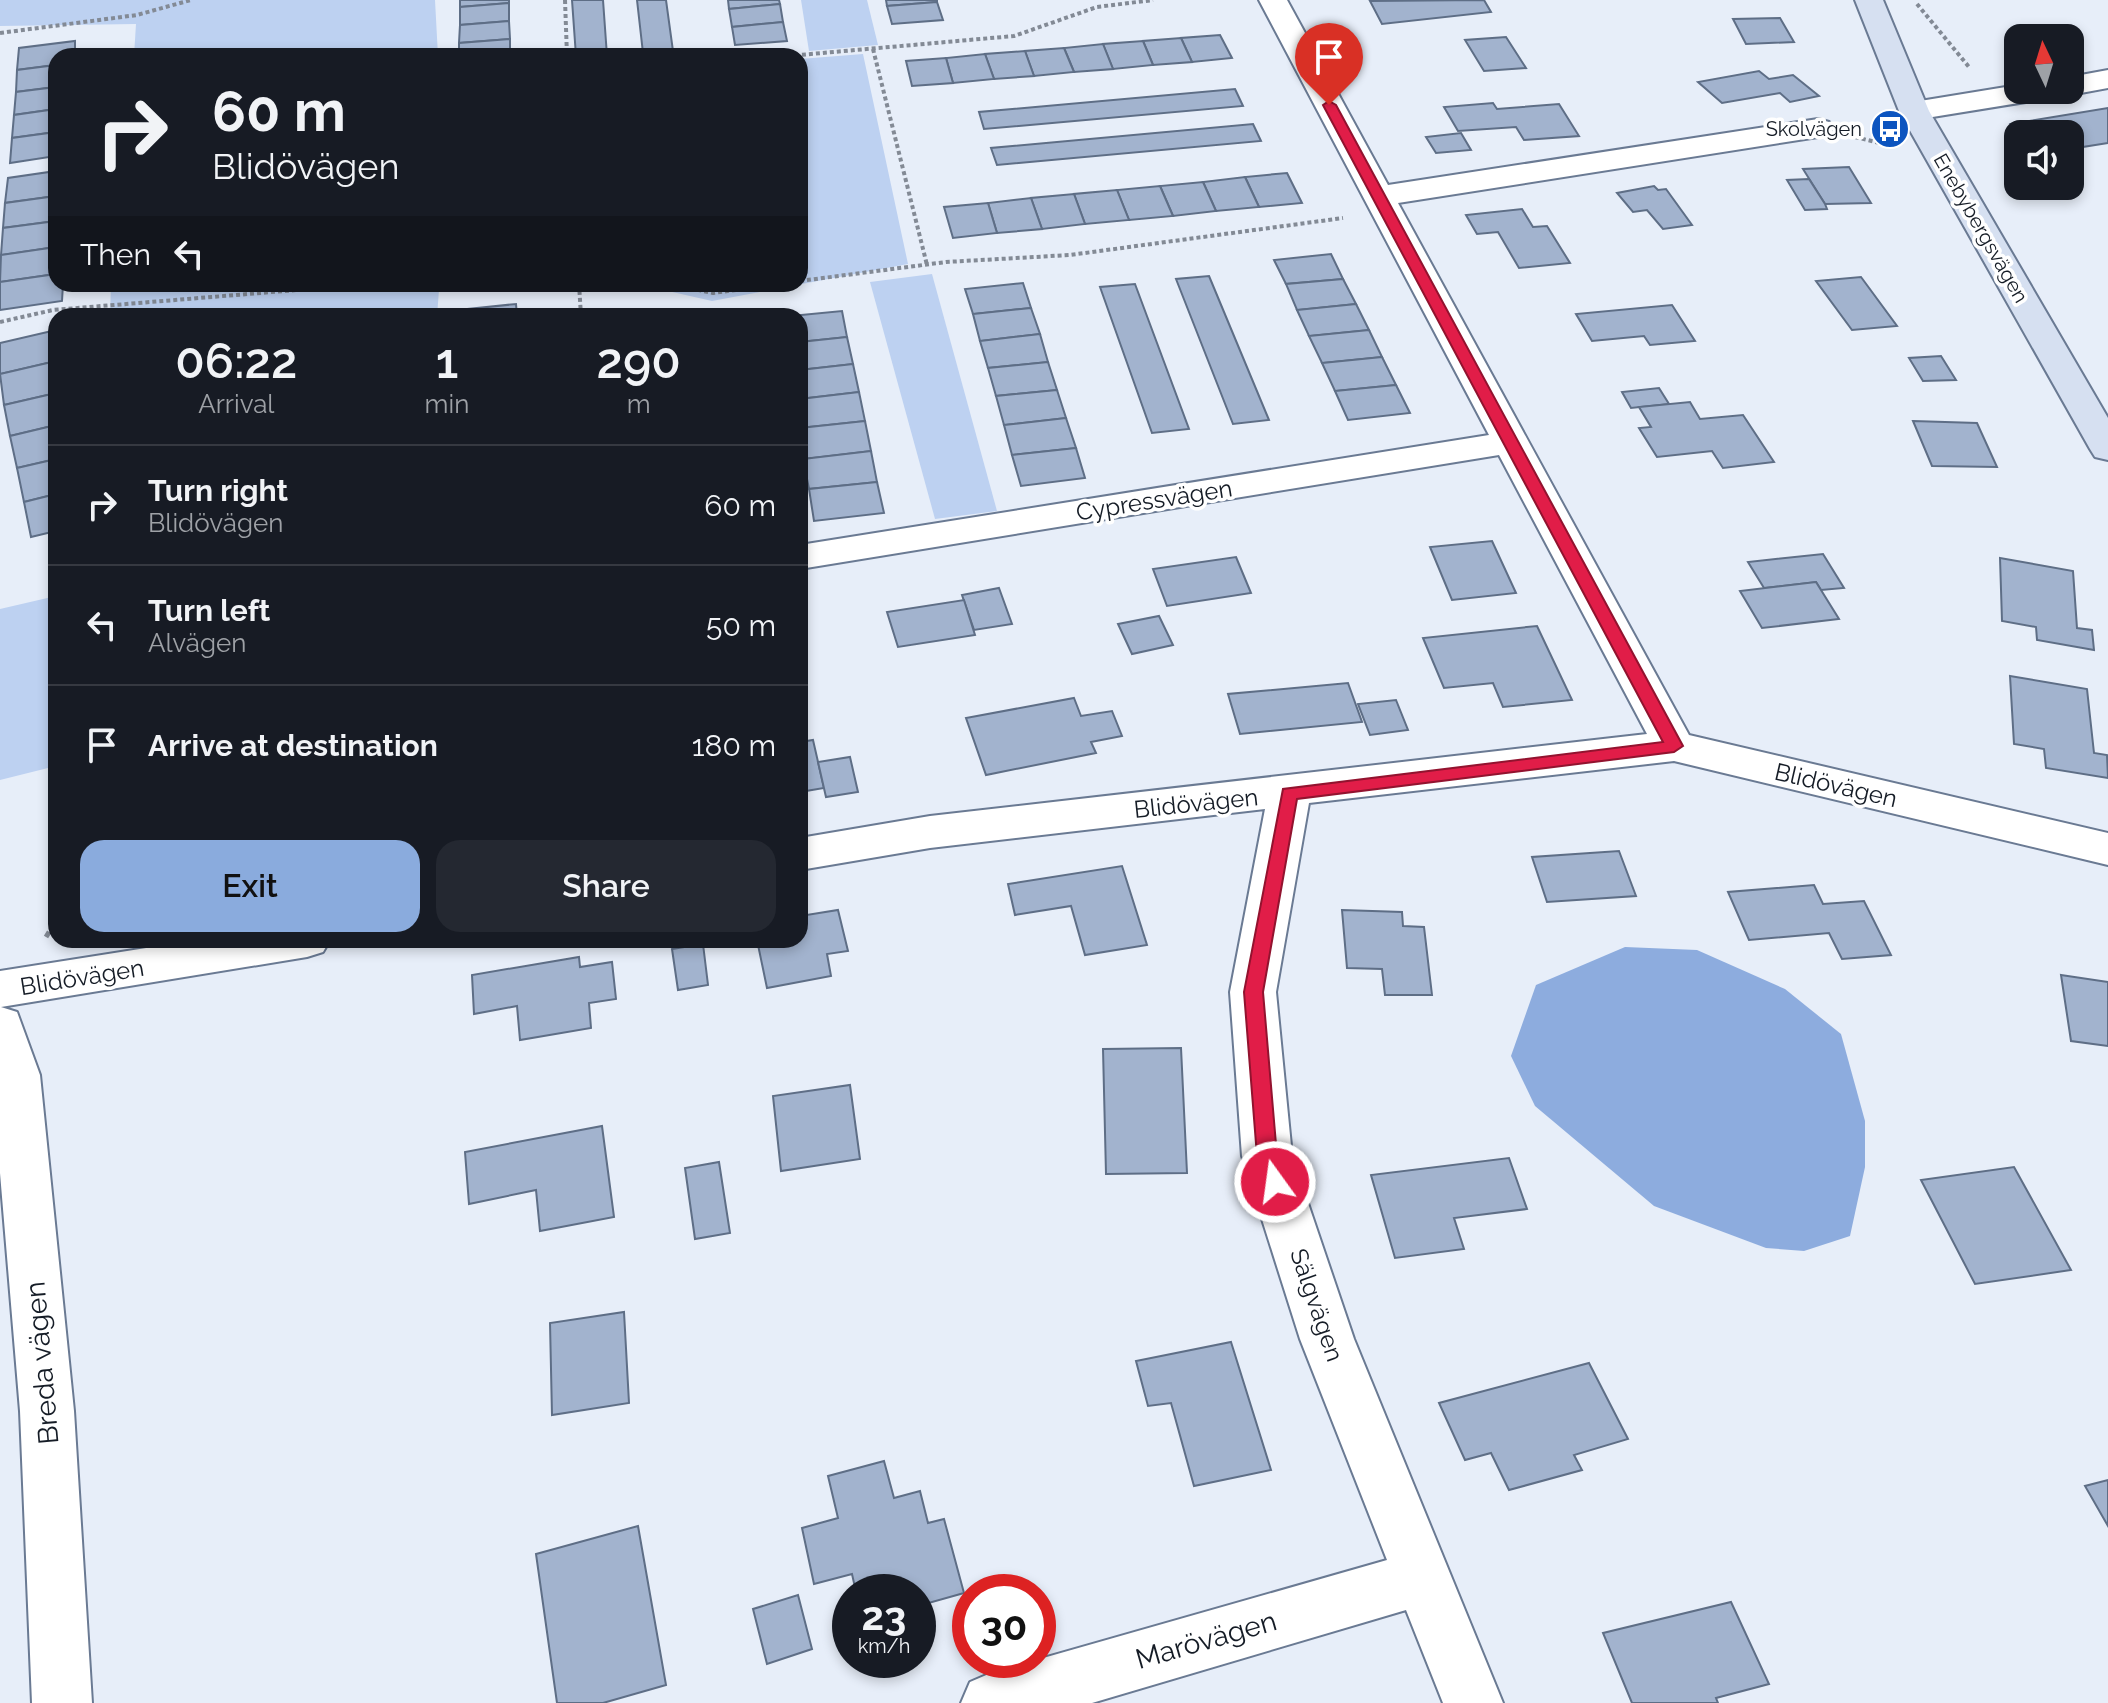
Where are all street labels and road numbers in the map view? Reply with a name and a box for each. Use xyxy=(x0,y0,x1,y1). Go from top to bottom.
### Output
street label: Enebybergsvägen xyxy=(1929,149,2033,307)
street label: Cypressvägen xyxy=(1074,473,1234,527)
street label: Blidövägen xyxy=(1772,757,1900,813)
street label: Blidövägen xyxy=(1132,782,1260,824)
street label: Blidövägen xyxy=(18,953,146,1001)
street label: Sälgvägen xyxy=(1284,1245,1350,1365)
street label: Breda vägen xyxy=(18,1280,66,1446)
street label: Marövägen xyxy=(1132,1604,1280,1676)

